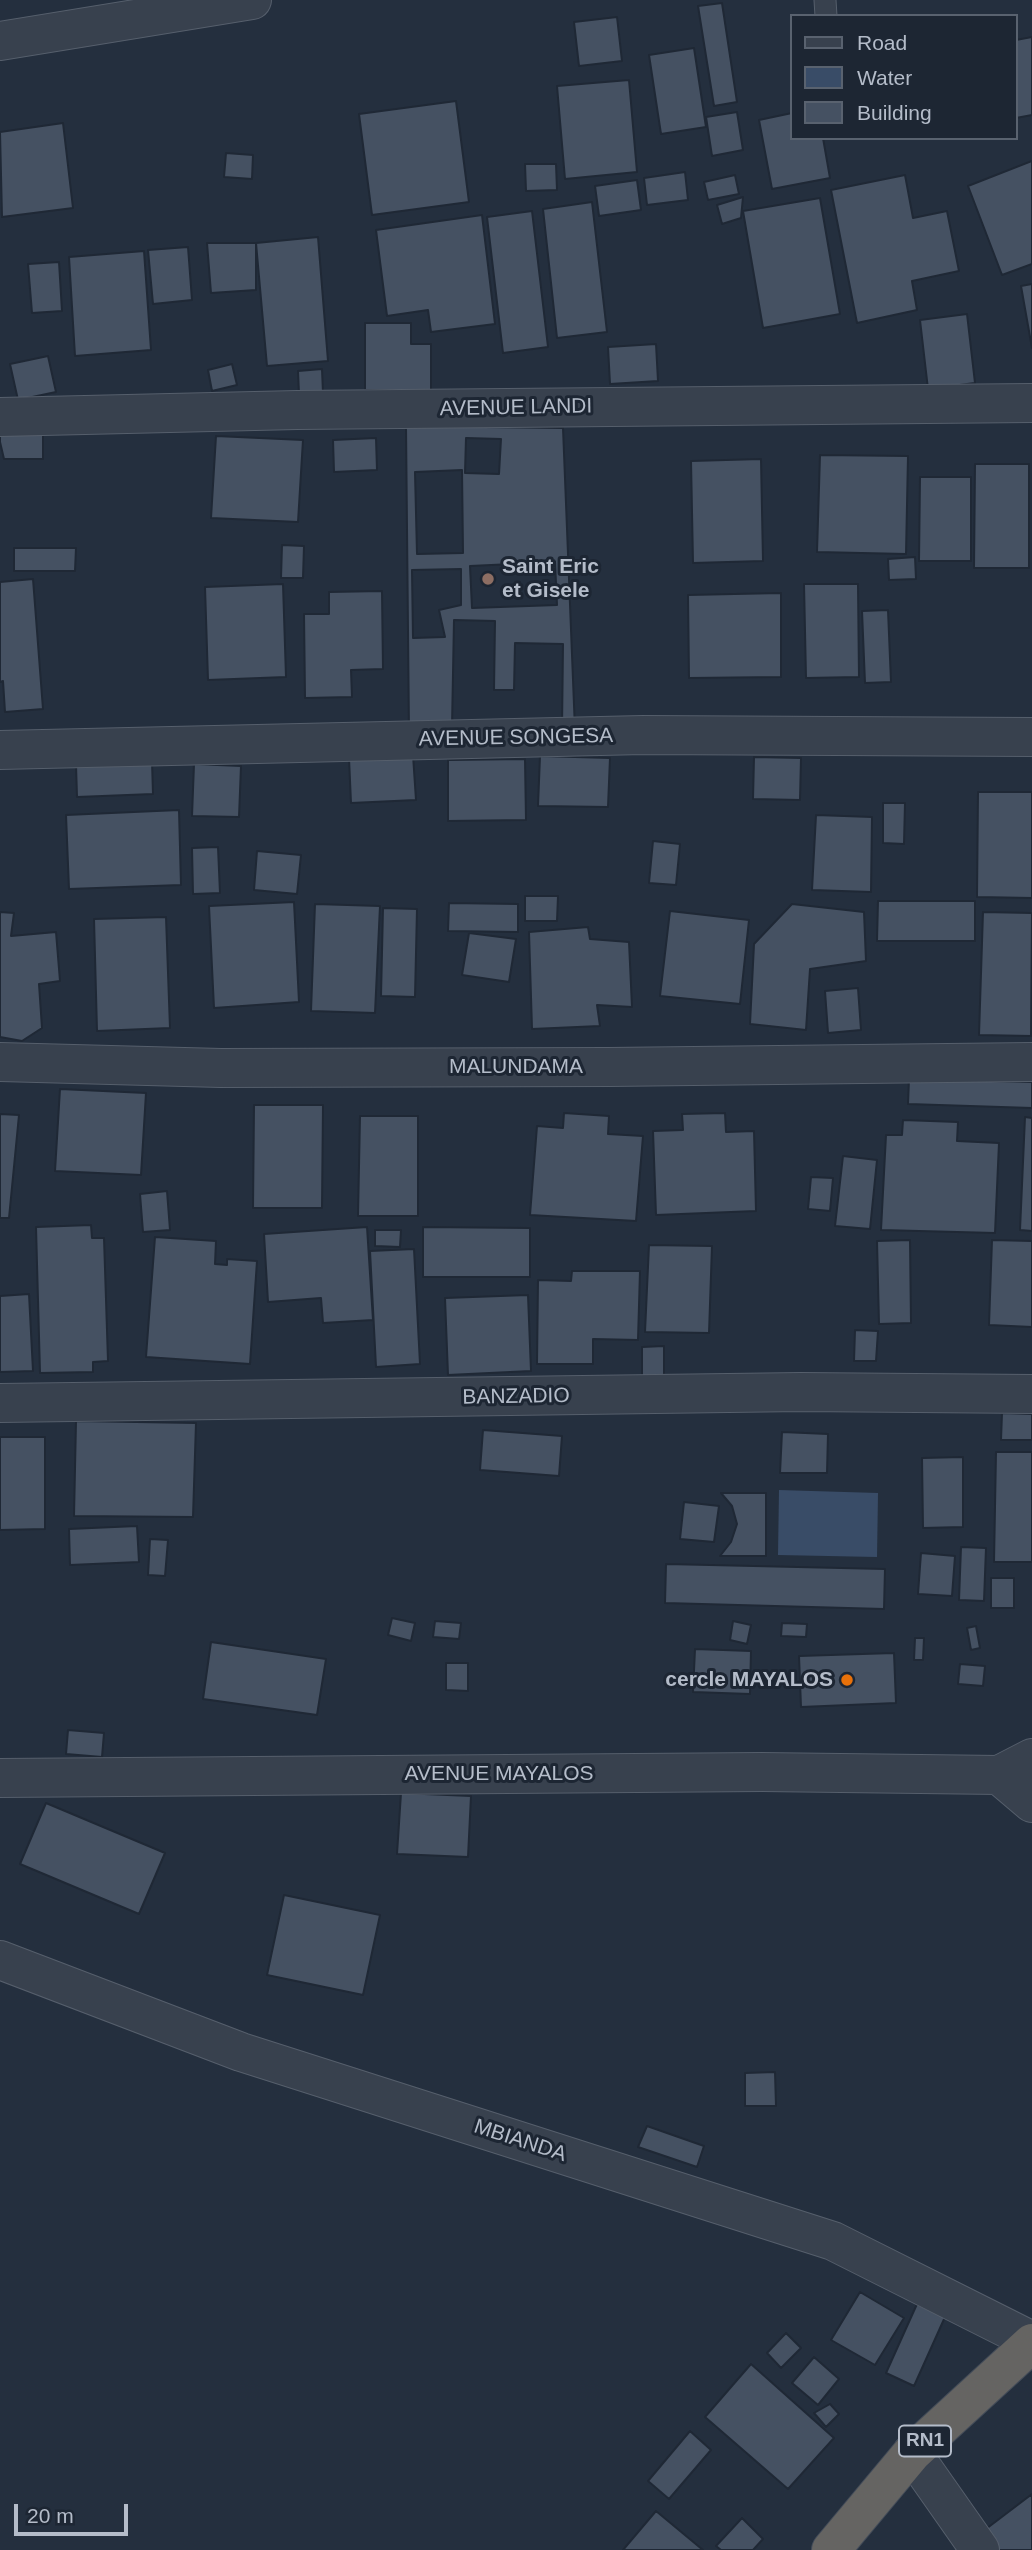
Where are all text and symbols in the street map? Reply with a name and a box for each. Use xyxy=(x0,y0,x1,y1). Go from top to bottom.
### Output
legend xyxy=(790,14,1018,140)
text: Road xyxy=(857,31,907,54)
text: Water xyxy=(857,66,912,89)
text: Building xyxy=(857,101,932,124)
street label: AVENUE LANDI xyxy=(440,394,592,422)
place label: Saint Eric et Gisele xyxy=(502,554,599,604)
marker: Saint Eric et Gisele xyxy=(480,571,496,587)
street label: AVENUE SONGESA xyxy=(419,724,613,752)
street label: MALUNDAMA xyxy=(449,1054,583,1080)
street label: BANZADIO xyxy=(462,1383,570,1411)
place label: cercle MAYALOS xyxy=(665,1667,833,1693)
marker: cercle MAYALOS xyxy=(839,1672,855,1688)
street label: AVENUE MAYALOS xyxy=(404,1761,594,1787)
street label: MBIANDA xyxy=(471,2114,569,2168)
road number: RN1 xyxy=(899,2426,951,2456)
scale bar xyxy=(18,2490,131,2534)
text: 20 m xyxy=(27,2504,74,2527)

